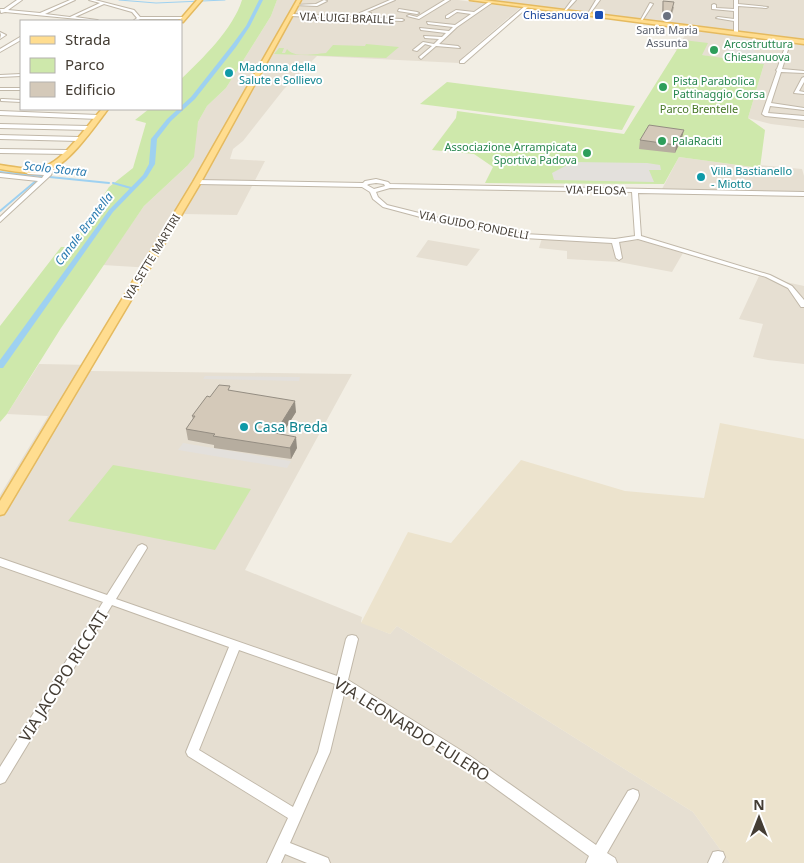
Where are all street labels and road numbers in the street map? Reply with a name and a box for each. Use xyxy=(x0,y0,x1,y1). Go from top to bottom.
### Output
street label: VIA LUIGI BRAILLE xyxy=(299,8,395,27)
street label: VIA PELOSA xyxy=(566,181,627,198)
street label: VIA GUIDO FONDELLI xyxy=(418,207,531,243)
street label: VIA SETTE MARTIRI xyxy=(120,211,183,303)
street label: VIA JACOPO RICCATI xyxy=(14,606,112,746)
street label: VIA LEONARDO EULERO xyxy=(330,672,494,786)

